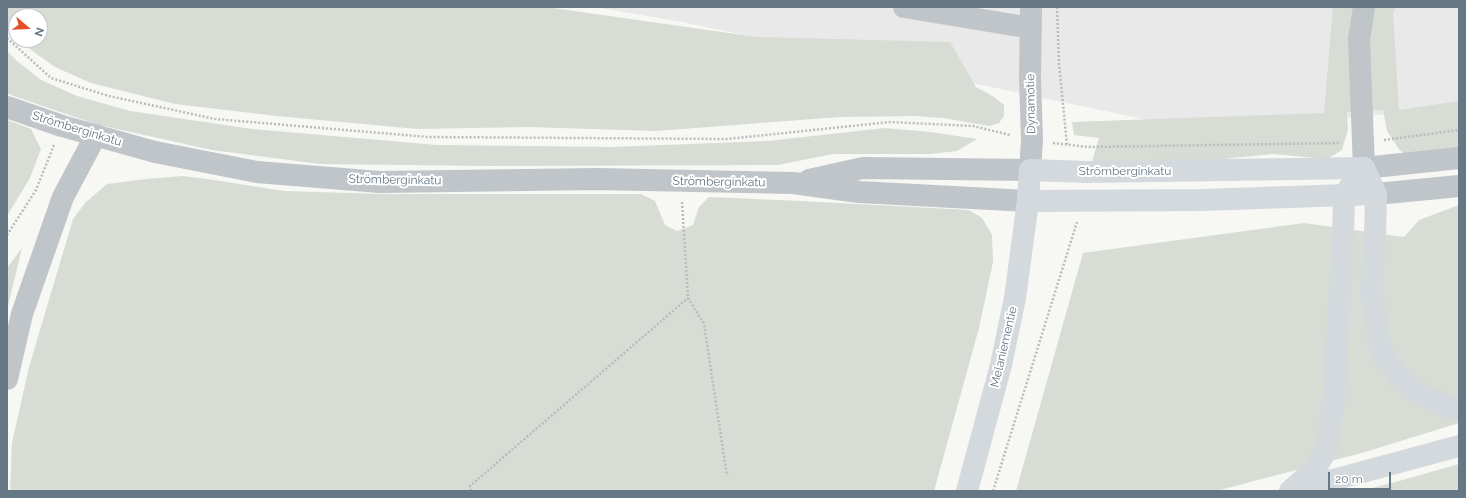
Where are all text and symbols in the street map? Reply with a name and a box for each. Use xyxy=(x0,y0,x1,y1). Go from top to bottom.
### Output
north arrow xyxy=(8,8,48,48)
text: N xyxy=(31,26,46,38)
street label: Dynamotie xyxy=(1023,74,1039,134)
street label: Strömberginkatu xyxy=(30,109,124,149)
street label: Strömberginkatu xyxy=(1079,164,1171,178)
street label: Strömberginkatu xyxy=(348,172,442,188)
street label: Strömberginkatu xyxy=(672,174,766,190)
street label: Melaniementie xyxy=(988,305,1020,389)
scale bar xyxy=(1330,464,1393,490)
text: 20 m xyxy=(1335,472,1363,486)

